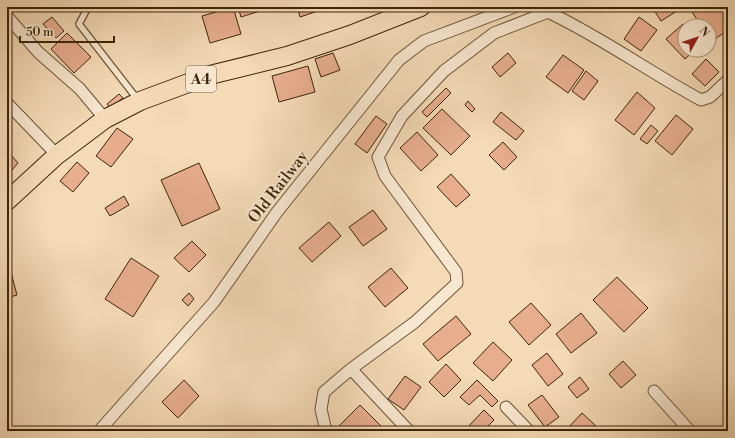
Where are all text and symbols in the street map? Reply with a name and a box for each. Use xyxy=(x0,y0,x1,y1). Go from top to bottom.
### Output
scale bar xyxy=(20,18,114,44)
north arrow xyxy=(677,18,717,58)
text: N xyxy=(696,24,712,40)
text: 50 m xyxy=(26,25,54,40)
road number: A4 xyxy=(186,66,216,92)
street label: Old Railway xyxy=(244,147,312,227)

